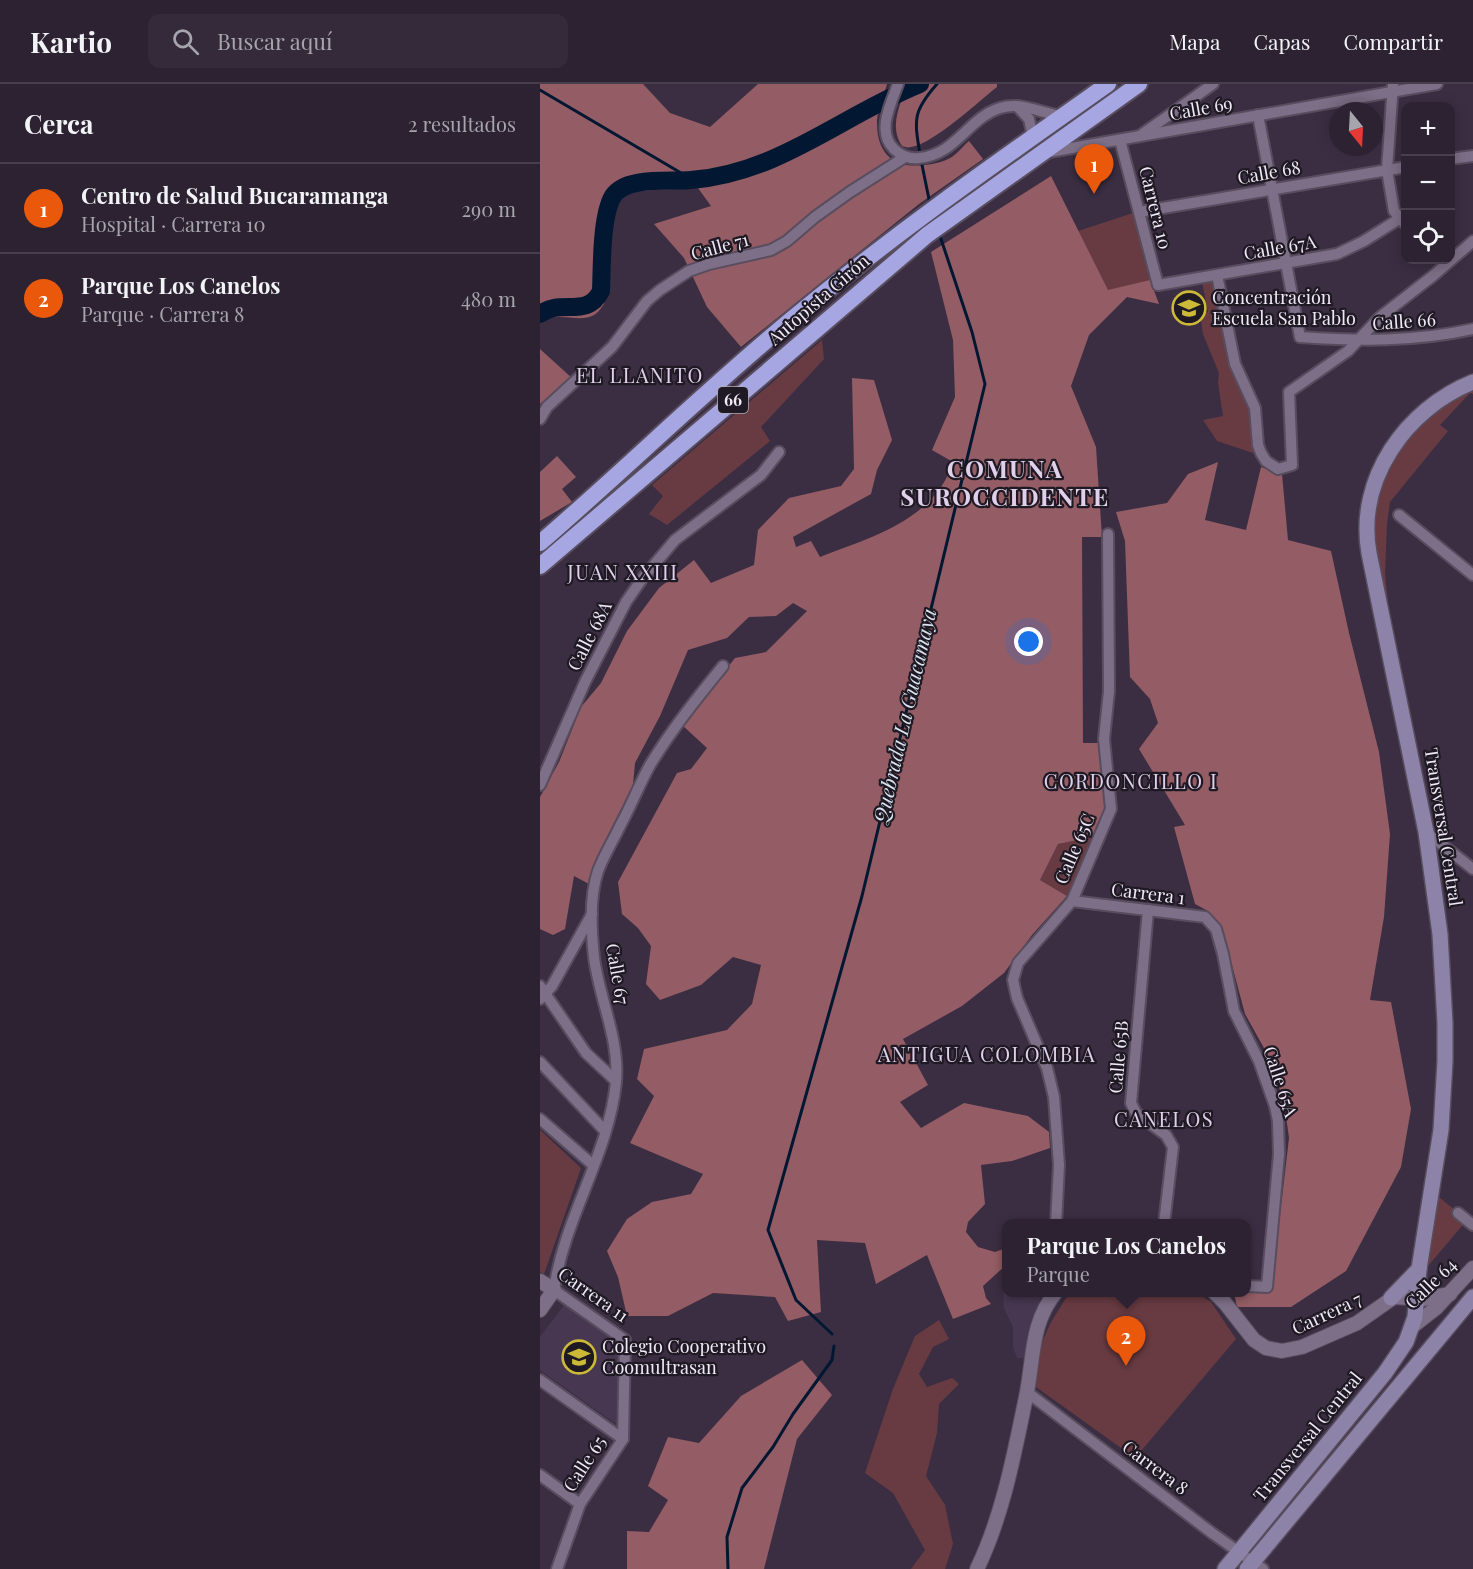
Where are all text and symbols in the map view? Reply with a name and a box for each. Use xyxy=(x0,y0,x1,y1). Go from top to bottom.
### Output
search box xyxy=(148,14,568,68)
text: Kartio xyxy=(30,23,112,60)
icon: search xyxy=(169,25,202,58)
text: Buscar aquí xyxy=(217,26,332,56)
text: Mapa xyxy=(1169,27,1221,55)
text: Capas xyxy=(1254,27,1310,55)
text: Compartir xyxy=(1343,27,1443,55)
street label: Calle 69 xyxy=(1167,91,1234,125)
north arrow xyxy=(1329,102,1383,156)
map controls xyxy=(1401,102,1455,264)
button: + xyxy=(1401,102,1455,156)
text: Cerca xyxy=(24,106,93,141)
text: 2 resultados xyxy=(408,110,516,137)
pin: 1 xyxy=(1074,144,1114,194)
street label: Calle 68 xyxy=(1235,155,1302,189)
button: − xyxy=(1401,156,1455,210)
street label: Carrera 10 xyxy=(1134,164,1178,252)
text: Centro de Salud Bucaramanga xyxy=(81,180,388,210)
text: 1 xyxy=(40,195,47,222)
text: 290 m xyxy=(462,195,516,222)
text: Hospital · Carrera 10 xyxy=(81,210,265,237)
button: locate xyxy=(1401,210,1455,264)
street label: Calle 71 xyxy=(688,227,752,265)
street label: Calle 67A xyxy=(1242,229,1319,265)
street label: Autopista Girón xyxy=(762,248,874,351)
text: Parque Los Canelos xyxy=(81,270,281,300)
text: 2 xyxy=(38,285,49,312)
text: 480 m xyxy=(461,285,516,312)
place label: Concentración Escuela San Pablo xyxy=(1212,285,1356,330)
school or university icon: Concentración Escuela San Pablo xyxy=(1171,290,1207,326)
text: Parque · Carrera 8 xyxy=(81,300,245,327)
street label: Calle 66 xyxy=(1371,307,1437,335)
district label: EL LLANITO xyxy=(576,361,704,388)
road number: 66 xyxy=(718,387,748,413)
district label: COMUNA SUROCCIDENTE xyxy=(900,452,1110,512)
district label: JUAN XXIII xyxy=(566,558,679,585)
street label: Calle 68A xyxy=(561,596,617,674)
water label: Quebrada La Guacamaya xyxy=(865,606,941,827)
your location xyxy=(1014,627,1043,656)
street label: Transversal Central xyxy=(1420,746,1468,908)
district label: CORDONCILLO I xyxy=(1044,767,1218,794)
street label: Calle 65C xyxy=(1049,810,1100,887)
street label: Carrera 1 xyxy=(1110,877,1187,909)
street label: Calle 67 xyxy=(601,941,635,1007)
street label: Calle 65B xyxy=(1103,1019,1133,1094)
district label: ANTIGUA COLOMBIA xyxy=(877,1040,1096,1067)
street label: Calle 65A xyxy=(1258,1043,1304,1121)
district label: CANELOS xyxy=(1114,1105,1214,1132)
popup xyxy=(1002,1219,1251,1297)
text: Parque Los Canelos xyxy=(1027,1230,1226,1260)
street label: Calle 64 xyxy=(1399,1253,1461,1314)
text: Parque xyxy=(1027,1260,1090,1287)
street label: Carrera 11 xyxy=(554,1261,634,1327)
street label: Carrera 7 xyxy=(1288,1286,1366,1340)
pin: 2 xyxy=(1106,1316,1146,1366)
place label: Colegio Cooperativo Coomultrasan xyxy=(602,1334,766,1379)
school or university icon: Colegio Cooperativo Coomultrasan xyxy=(561,1339,597,1375)
street label: Transversal Central xyxy=(1248,1367,1367,1506)
street label: Calle 65 xyxy=(557,1431,611,1496)
street label: Carrera 8 xyxy=(1118,1435,1193,1500)

